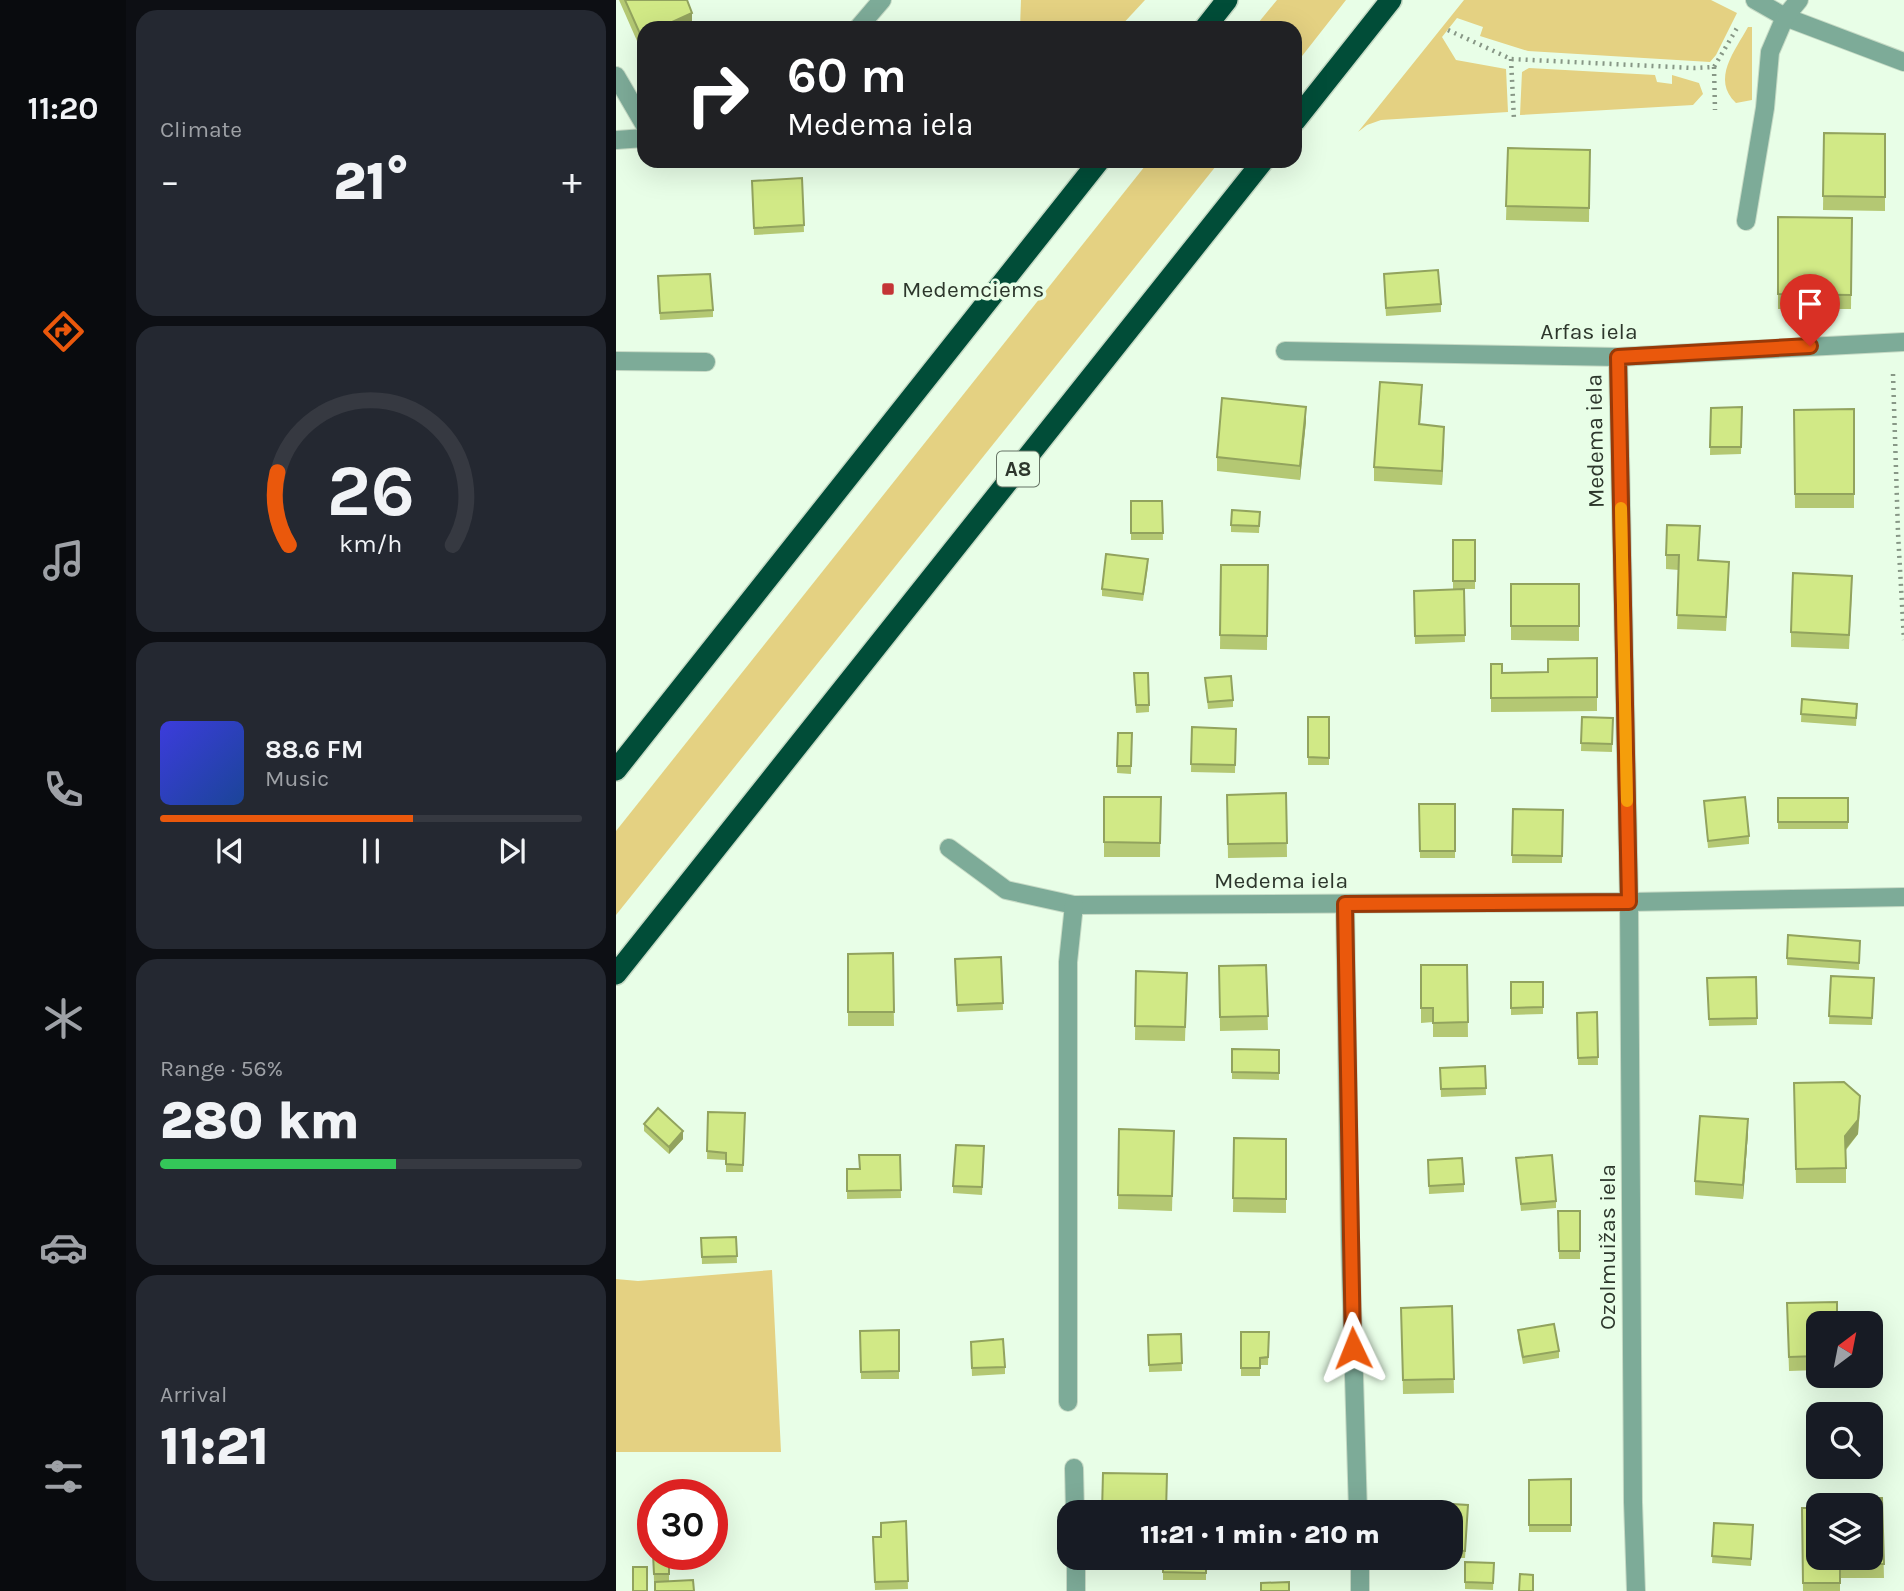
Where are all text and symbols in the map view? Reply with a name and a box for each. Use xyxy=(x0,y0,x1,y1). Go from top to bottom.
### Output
text: 60 m xyxy=(787,47,907,104)
icon: right xyxy=(672,49,763,140)
text: 11:20 xyxy=(27,90,99,127)
text: Medema iela xyxy=(787,106,974,143)
text: Climate xyxy=(160,116,242,143)
text: 21° xyxy=(333,151,409,212)
text: − xyxy=(160,159,180,204)
text: + xyxy=(562,159,582,204)
pin xyxy=(1780,274,1840,346)
place label: Medemciems xyxy=(902,276,1044,303)
marker: Medemciems xyxy=(880,281,896,297)
icon: arrive xyxy=(1791,285,1829,323)
icon: directions xyxy=(39,307,88,356)
street label: Arfas iela xyxy=(1540,318,1638,345)
street label: Medema iela xyxy=(1580,374,1610,508)
text: 26 xyxy=(327,449,415,534)
road number: A8 xyxy=(997,452,1039,486)
text: km/h xyxy=(339,529,403,558)
icon: music xyxy=(39,536,88,585)
text: 88.6 FM xyxy=(265,734,364,765)
icon: phone xyxy=(39,765,88,814)
text: Music xyxy=(265,765,329,792)
icon: previous xyxy=(211,832,249,870)
icon: pause xyxy=(352,832,390,870)
icon: next xyxy=(493,832,531,870)
street label: Medema iela xyxy=(1214,867,1348,894)
icon: climate xyxy=(39,994,88,1043)
text: Range · 56% xyxy=(160,1055,283,1082)
text: 280 km xyxy=(160,1090,360,1151)
street label: Ozolmuižas iela xyxy=(1594,1164,1621,1330)
icon: car xyxy=(39,1223,88,1272)
position arrow xyxy=(1316,1311,1390,1385)
north arrow xyxy=(1806,1311,1883,1388)
map controls xyxy=(1806,1311,1883,1570)
text: Arrival xyxy=(160,1381,227,1408)
button: search xyxy=(1806,1402,1883,1479)
text: 11:21 xyxy=(160,1416,269,1477)
icon: filters xyxy=(39,1452,88,1501)
speed limit sign: 30 xyxy=(637,1479,728,1570)
button: layers xyxy=(1806,1493,1883,1570)
text: 11:21 · 1 min · 210 m xyxy=(1140,1519,1380,1550)

